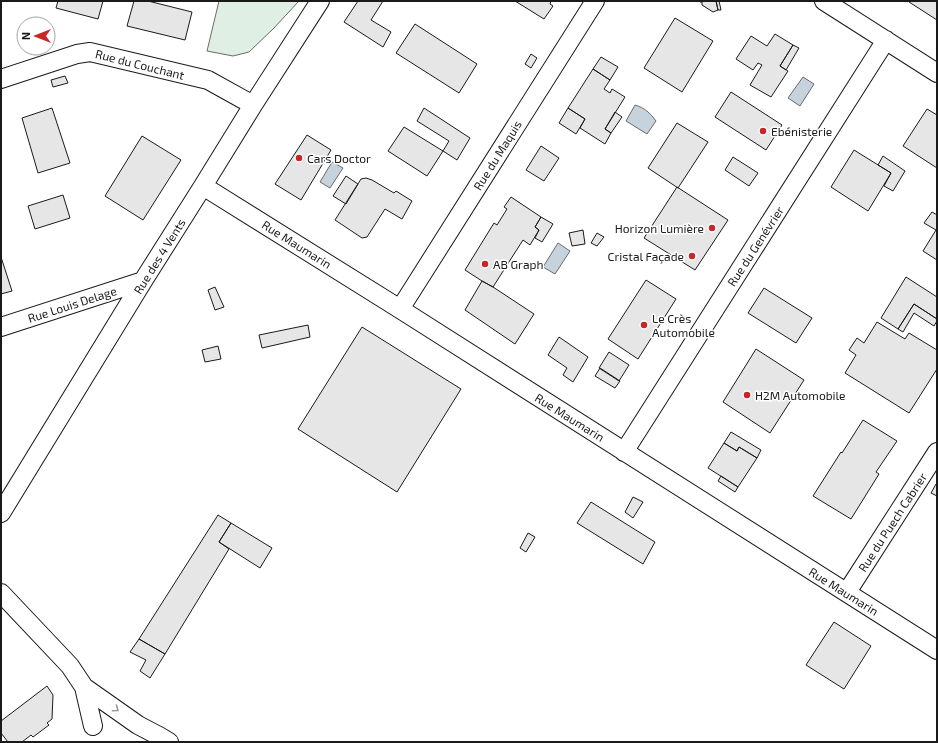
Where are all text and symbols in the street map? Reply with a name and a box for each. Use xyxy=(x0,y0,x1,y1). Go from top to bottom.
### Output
north arrow xyxy=(16,16,56,56)
text: N xyxy=(19,32,32,40)
street label: Rue du Couchant xyxy=(94,46,186,82)
street label: Rue du Maquis xyxy=(470,118,524,192)
place label: Ebénisterie xyxy=(771,124,832,138)
marker: Ebénisterie xyxy=(758,126,768,136)
place label: Cars Doctor xyxy=(307,151,371,165)
marker: Cars Doctor xyxy=(294,153,304,163)
street label: Rue du Genévrier xyxy=(724,203,786,289)
street label: Rue des 4 Vents xyxy=(130,216,188,296)
street label: Rue Maumarin xyxy=(260,217,334,271)
place label: Horizon Lumière xyxy=(615,221,704,235)
marker: Horizon Lumière xyxy=(707,223,717,233)
place label: Cristal Façade xyxy=(608,249,684,264)
marker: Cristal Façade xyxy=(687,251,697,261)
place label: AB Graph xyxy=(493,257,543,271)
marker: AB Graph xyxy=(480,259,490,269)
street label: Rue Louis Delage xyxy=(26,283,118,325)
place label: Le Crès Automobile xyxy=(652,311,715,339)
marker: Le Crès Automobile xyxy=(639,320,649,330)
place label: H2M Automobile xyxy=(755,388,846,402)
street label: Rue Maumarin xyxy=(533,390,607,444)
marker: H2M Automobile xyxy=(742,390,752,400)
street label: Rue du Puech Cabrier xyxy=(855,470,929,574)
street label: Rue Maumarin xyxy=(807,564,881,618)
one-way arrow xyxy=(112,704,119,712)

